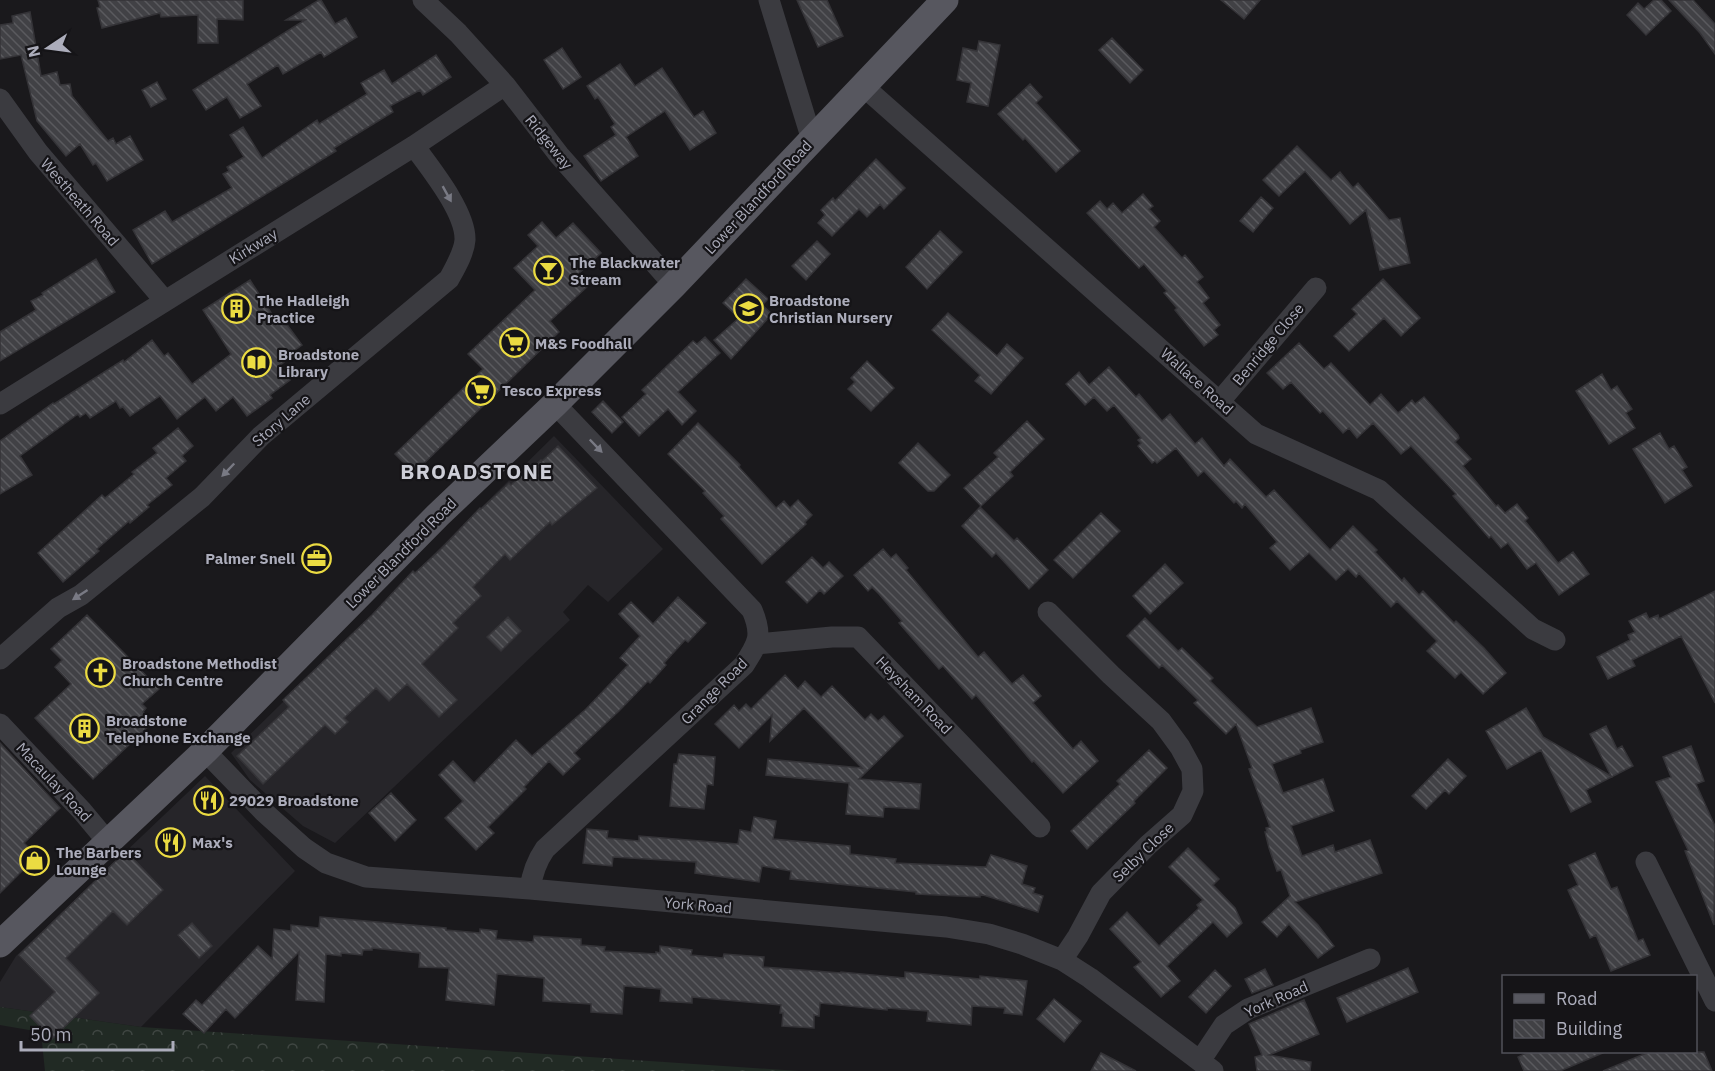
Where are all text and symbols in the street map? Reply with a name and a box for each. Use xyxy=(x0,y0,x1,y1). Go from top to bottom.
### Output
north arrow xyxy=(18,18,78,78)
text: N xyxy=(22,43,44,59)
street label: Ridgeway xyxy=(521,111,577,174)
street label: Lower Blandford Road xyxy=(700,136,816,258)
street label: Westheath Road xyxy=(37,154,123,250)
one-way arrow xyxy=(442,186,452,203)
street label: Kirkway xyxy=(225,224,281,268)
place label: The Blackwater Stream xyxy=(570,253,680,289)
bar icon: The Blackwater Stream xyxy=(533,255,565,287)
place label: The Hadleigh Practice xyxy=(257,291,350,327)
place label: Broadstone Christian Nursery xyxy=(769,291,893,327)
building icon: The Hadleigh Practice xyxy=(220,293,252,325)
school or university icon: Broadstone Christian Nursery xyxy=(732,293,764,325)
street label: Benridge Close xyxy=(1228,299,1308,389)
supermarket icon: M&S Foodhall xyxy=(498,327,530,359)
place label: M&S Foodhall xyxy=(535,334,632,353)
street label: Wallace Road xyxy=(1157,343,1237,419)
place label: Broadstone Library xyxy=(278,345,359,381)
library icon: Broadstone Library xyxy=(241,347,273,379)
supermarket icon: Tesco Express xyxy=(465,374,497,406)
place label: Tesco Express xyxy=(502,381,602,400)
street label: Story Lane xyxy=(248,389,314,451)
one-way arrow xyxy=(588,439,602,453)
district label: BROADSTONE xyxy=(400,457,554,485)
one-way arrow xyxy=(222,462,236,476)
street label: Lower Blandford Road xyxy=(342,494,460,612)
office icon: Palmer Snell xyxy=(300,542,332,574)
place label: Palmer Snell xyxy=(205,549,295,568)
one-way arrow xyxy=(72,589,88,601)
street label: Heysham Road xyxy=(872,652,956,738)
place label: Broadstone Methodist Church Centre xyxy=(122,654,277,690)
street label: Grange Road xyxy=(677,654,751,728)
church icon: Broadstone Methodist Church Centre xyxy=(85,656,117,688)
place label: Broadstone Telephone Exchange xyxy=(106,711,251,747)
building icon: Broadstone Telephone Exchange xyxy=(69,713,101,745)
street label: Macaulay Road xyxy=(12,738,96,826)
restaurant icon: 29029 Broadstone xyxy=(192,784,224,816)
place label: 29029 Broadstone xyxy=(229,791,359,810)
street label: Selby Close xyxy=(1108,818,1178,886)
restaurant icon: Max's xyxy=(155,826,187,858)
place label: Max's xyxy=(192,833,233,852)
place label: The Barbers Lounge xyxy=(56,843,142,879)
shop icon: The Barbers Lounge xyxy=(19,845,51,877)
street label: York Road xyxy=(663,893,733,917)
legend xyxy=(1502,975,1697,1053)
street label: York Road xyxy=(1241,976,1311,1022)
text: Road xyxy=(1556,987,1597,1010)
scale bar xyxy=(21,1014,172,1052)
text: Building xyxy=(1556,1017,1623,1040)
text: 50 m xyxy=(30,1023,72,1046)

